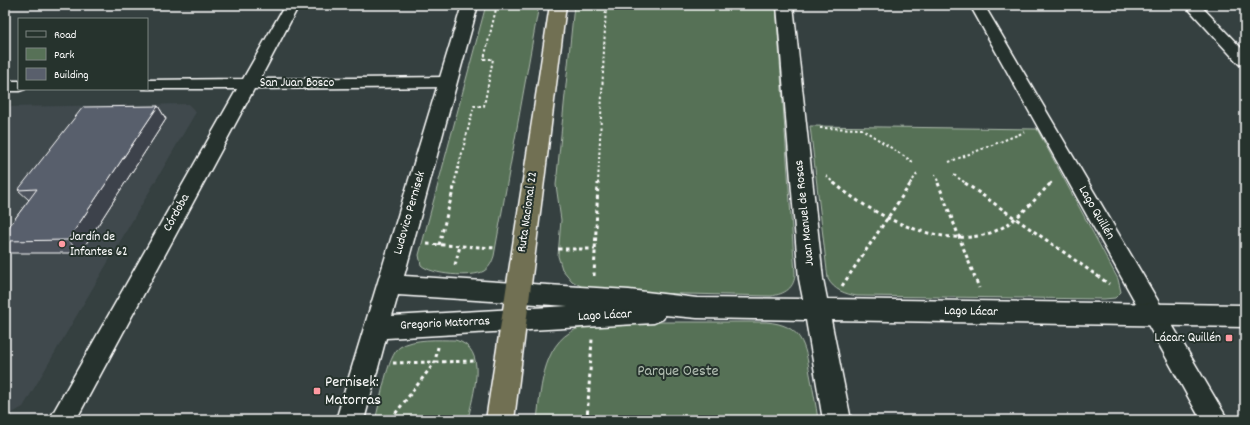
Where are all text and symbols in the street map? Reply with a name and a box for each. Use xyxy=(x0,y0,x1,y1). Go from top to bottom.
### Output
legend xyxy=(18,18,148,90)
text: Road xyxy=(54,27,76,44)
text: Park xyxy=(54,47,75,64)
text: Building xyxy=(54,67,89,84)
street label: San Juan Bosco xyxy=(260,74,335,93)
street label: Juan Manuel de Rosas xyxy=(790,159,820,267)
street label: Ludovico Pernisek xyxy=(389,169,431,257)
street label: Ruta Nacional 22 xyxy=(513,170,543,254)
street label: Lago Quillén xyxy=(1073,183,1119,243)
street label: Córdoba xyxy=(159,190,196,235)
place label: Jardín de Infantes 62 xyxy=(70,228,128,262)
marker: Jardín de Infantes 62 xyxy=(57,239,67,249)
street label: Lago Lácar xyxy=(944,302,998,322)
street label: Lago Lácar xyxy=(578,305,633,327)
street label: Gregorio Matorras xyxy=(400,312,490,336)
place label: Lácar: Quillén xyxy=(1155,329,1221,348)
marker: Lácar: Quillén xyxy=(1224,333,1234,343)
park label: Parque Oeste xyxy=(637,360,719,383)
place label: Pernisek: Matorras xyxy=(325,371,381,412)
marker: Pernisek: Matorras xyxy=(312,386,322,396)

